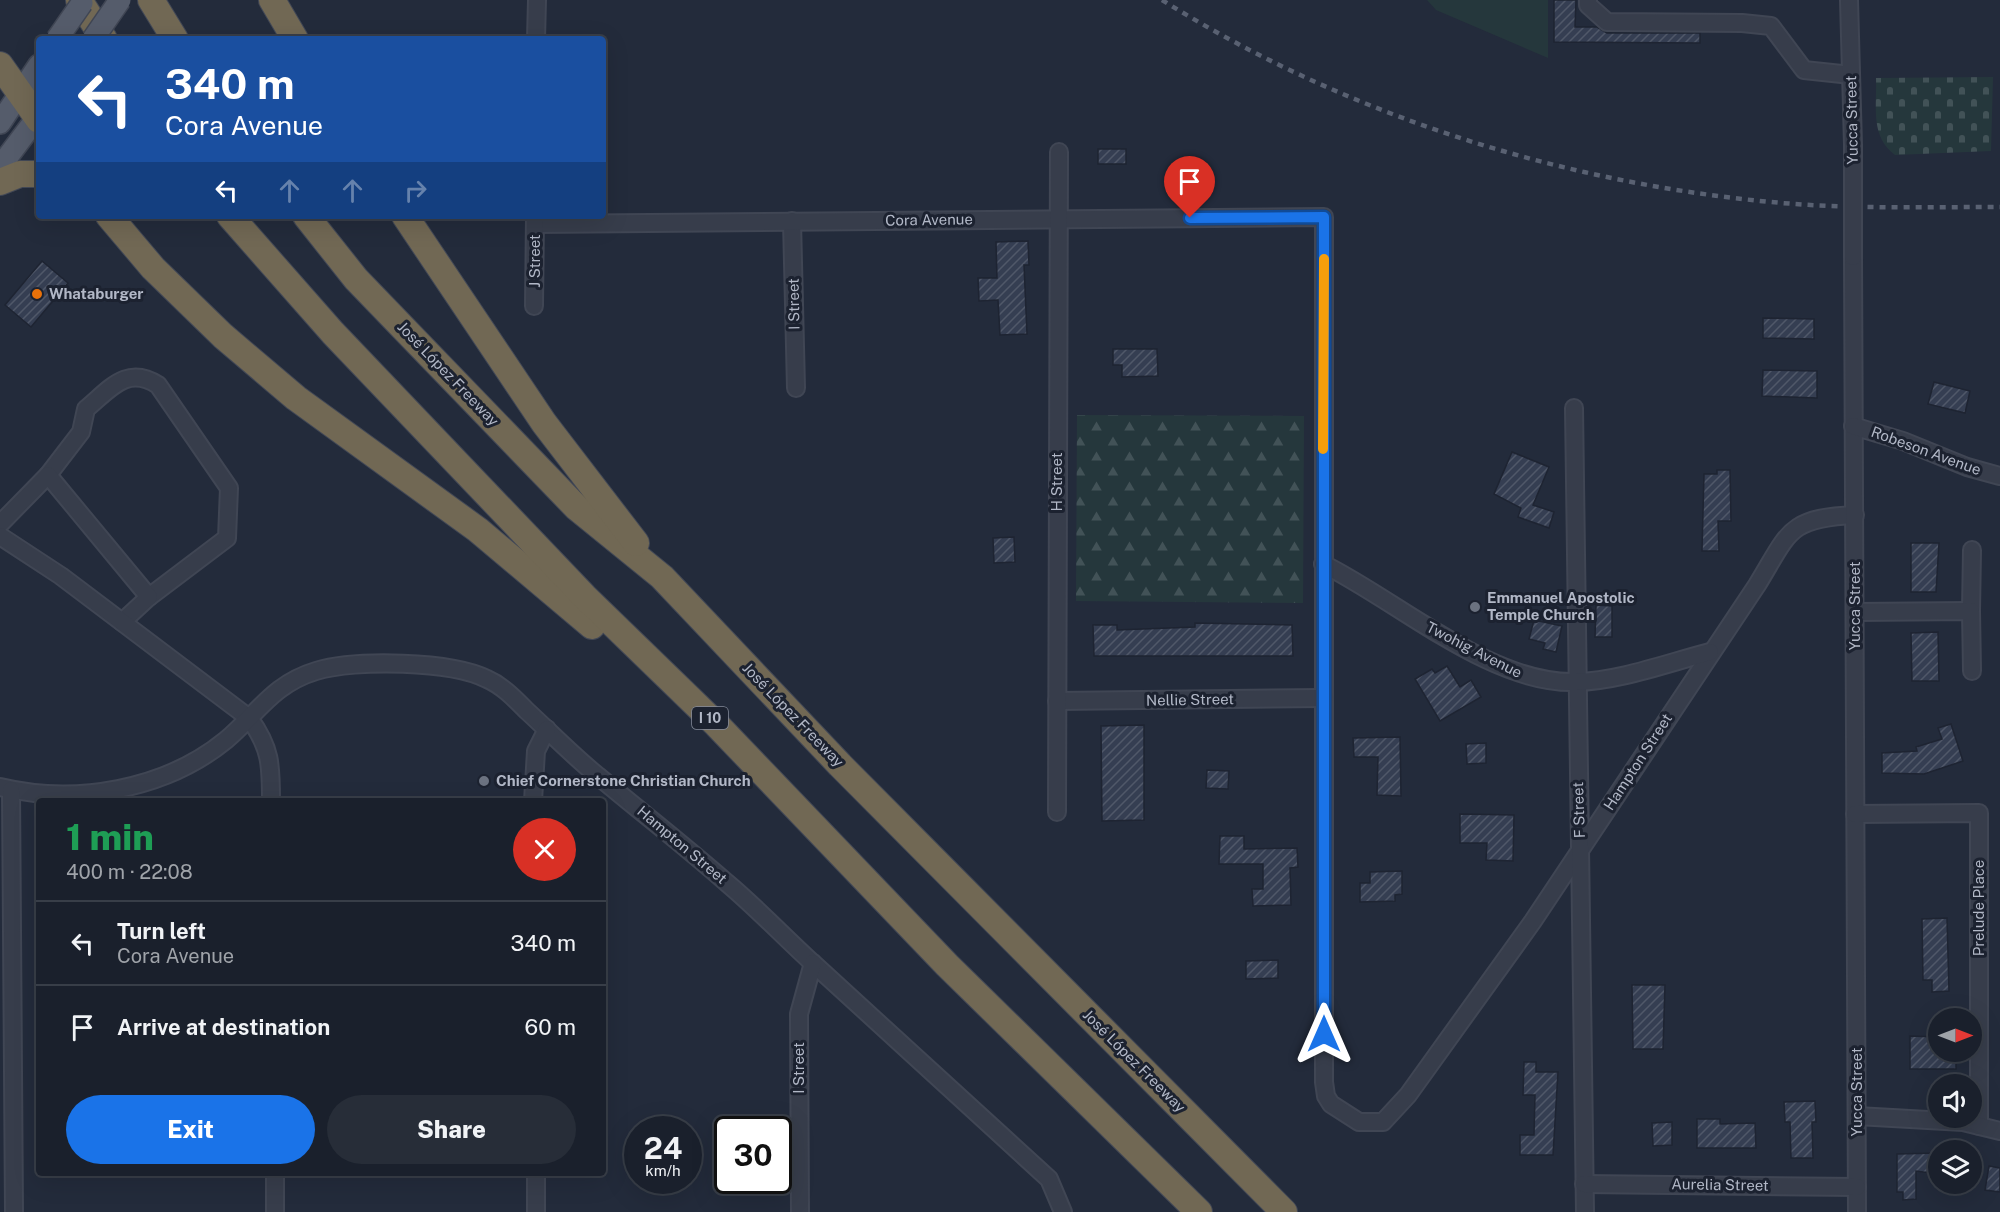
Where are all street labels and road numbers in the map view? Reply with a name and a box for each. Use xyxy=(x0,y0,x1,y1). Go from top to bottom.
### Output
street label: Yucca Street xyxy=(1842,75,1861,165)
street label: Cora Avenue xyxy=(885,210,973,229)
street label: J Street xyxy=(526,234,543,288)
street label: I Street xyxy=(785,278,802,330)
street label: José López Freeway xyxy=(394,318,502,429)
street label: Robeson Avenue xyxy=(1869,423,1983,478)
street label: H Street xyxy=(1048,452,1065,511)
street label: Yucca Street xyxy=(1846,561,1863,651)
street label: Twohig Avenue xyxy=(1424,618,1525,681)
street label: José López Freeway xyxy=(739,659,847,770)
street label: Nellie Street xyxy=(1146,690,1234,709)
road number: I 10 xyxy=(692,707,728,729)
street label: Hampton Street xyxy=(1600,710,1675,813)
street label: F Street xyxy=(1569,781,1588,838)
street label: Hampton Street xyxy=(634,802,731,887)
street label: Prelude Place xyxy=(1970,860,1987,956)
street label: José López Freeway xyxy=(1080,1006,1189,1115)
street label: I Street xyxy=(790,1042,807,1094)
street label: Yucca Street xyxy=(1848,1047,1865,1137)
street label: Aurelia Street xyxy=(1671,1175,1769,1194)

